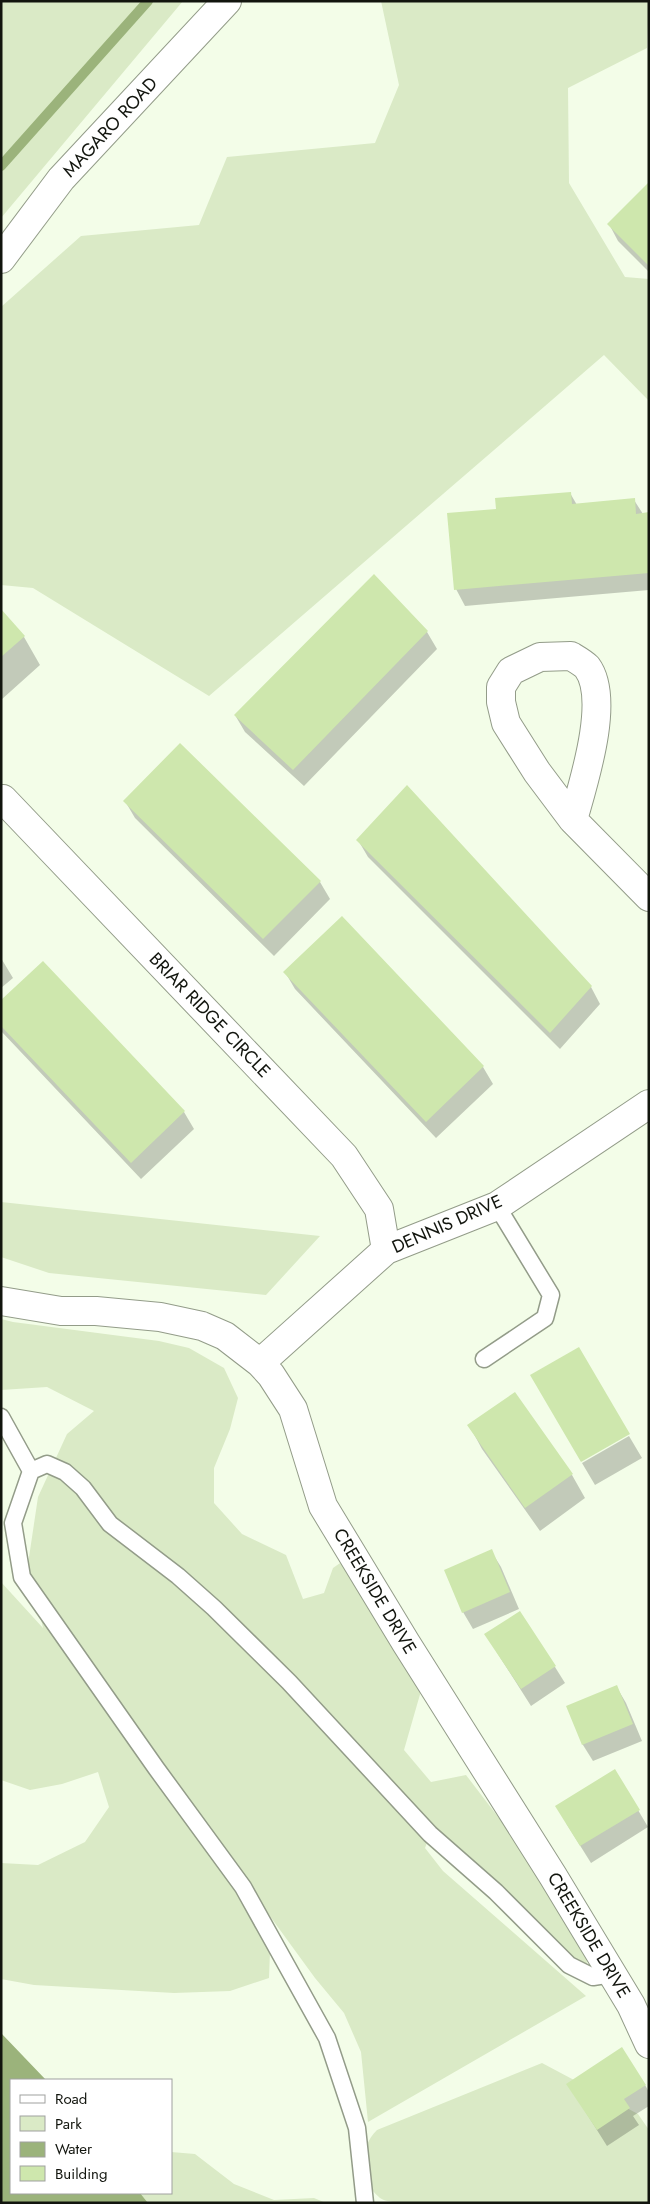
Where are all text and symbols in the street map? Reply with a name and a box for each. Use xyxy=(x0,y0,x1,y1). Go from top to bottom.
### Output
street label: MAGARO ROAD xyxy=(57,71,163,183)
street label: BRIAR RIDGE CIRCLE xyxy=(143,947,277,1083)
street label: DENNIS DRIVE xyxy=(388,1188,506,1260)
street label: CREEKSIDE DRIVE xyxy=(327,1523,423,1659)
street label: CREEKSIDE DRIVE xyxy=(541,1867,637,2003)
legend xyxy=(10,2079,172,2194)
text: Road xyxy=(55,2088,87,2110)
text: Park xyxy=(55,2113,82,2135)
text: Water xyxy=(55,2138,93,2160)
text: Building xyxy=(55,2163,107,2185)

